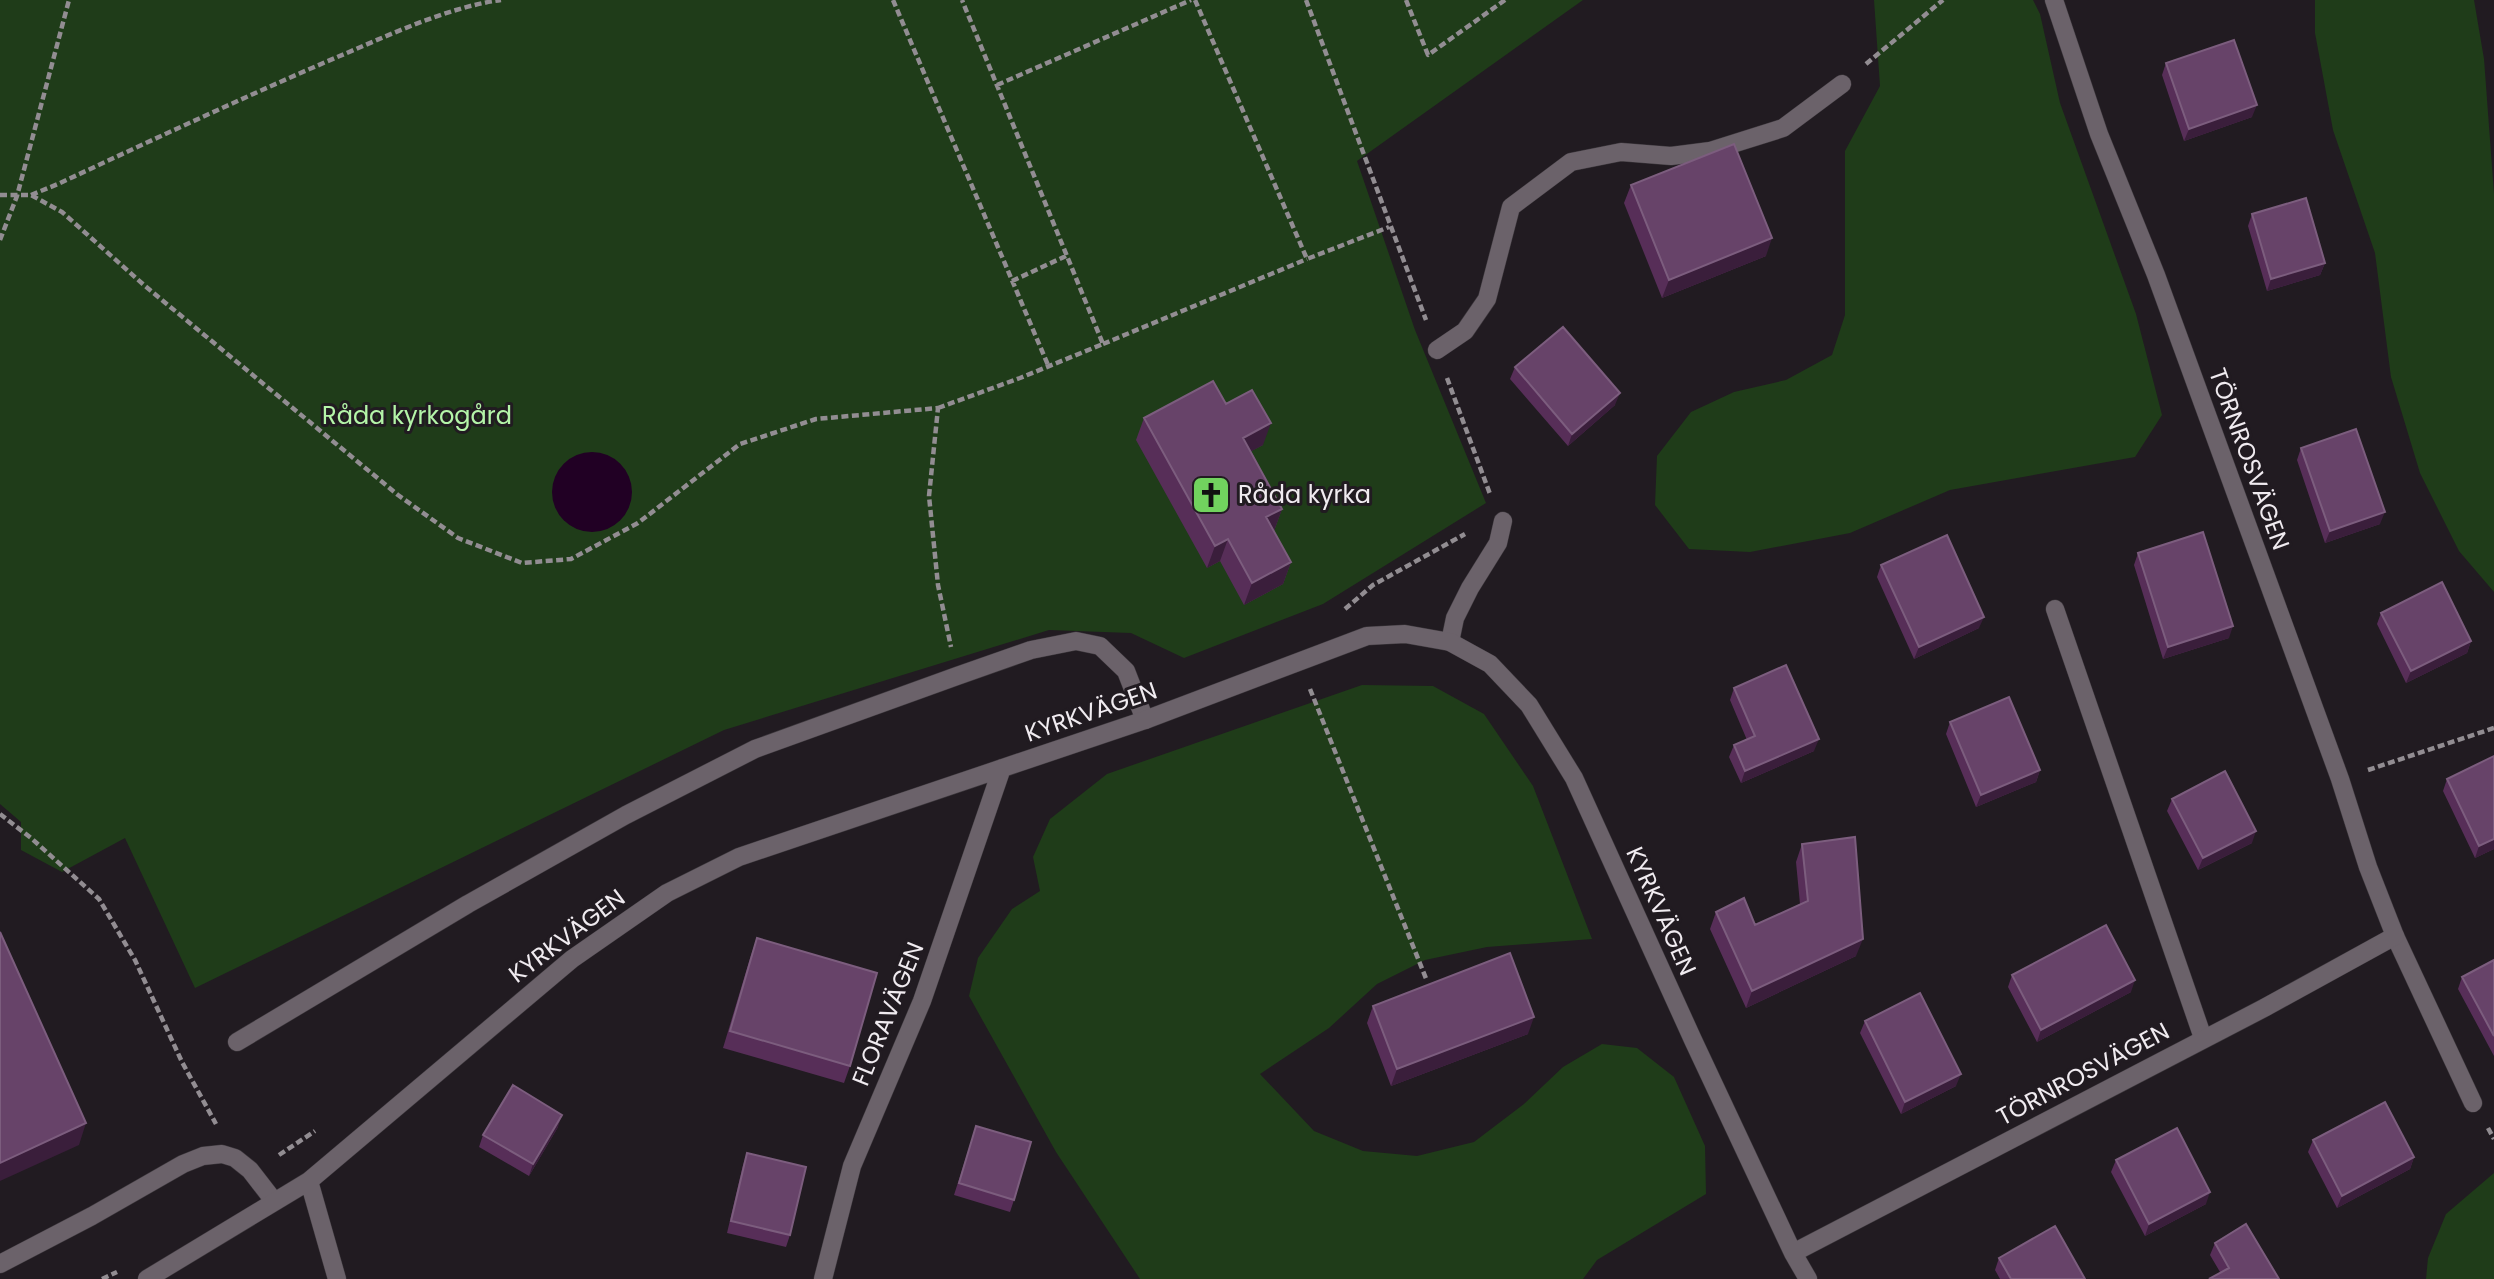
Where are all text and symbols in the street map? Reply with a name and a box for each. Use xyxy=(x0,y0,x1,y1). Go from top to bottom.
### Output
street label: TÖRNROSVÄGEN xyxy=(2201,363,2298,554)
park label: Råda kyrkogård xyxy=(322,399,512,432)
church icon: Råda kyrka xyxy=(1190,474,1232,516)
place label: Råda kyrka xyxy=(1238,478,1371,511)
street label: KYRKVÄGEN xyxy=(1020,674,1161,750)
street label: KYRKVÄGEN xyxy=(1618,841,1705,980)
street label: KYRKVÄGEN xyxy=(502,881,632,990)
street label: FLORAVÄGEN xyxy=(844,937,931,1091)
street label: TÖRNROSVÄGEN xyxy=(1991,1014,2175,1133)

